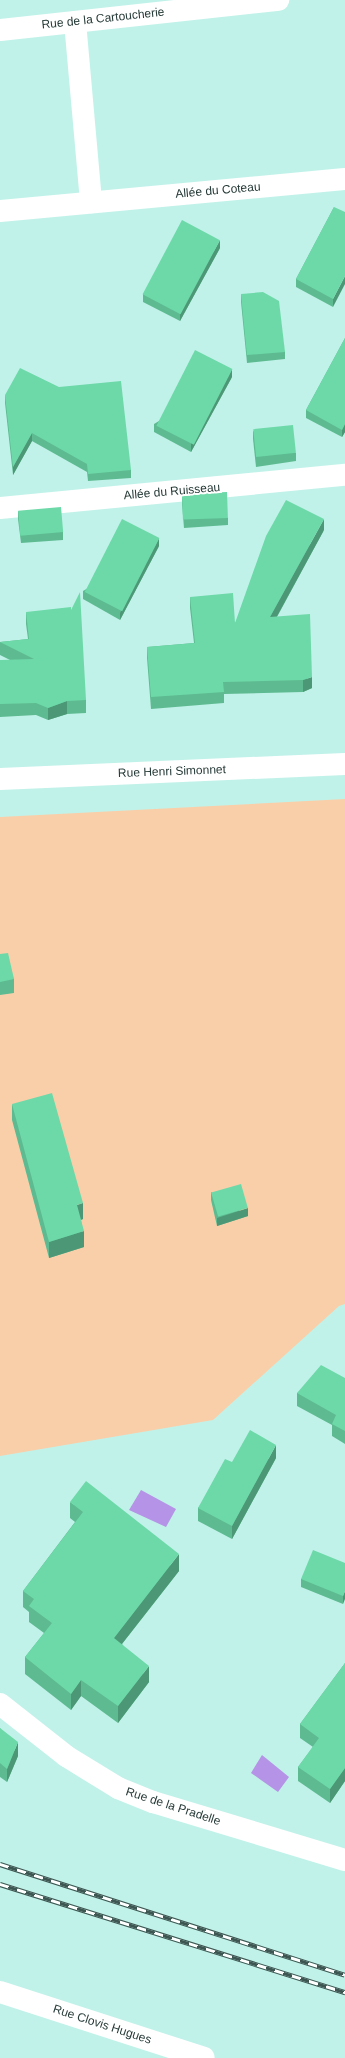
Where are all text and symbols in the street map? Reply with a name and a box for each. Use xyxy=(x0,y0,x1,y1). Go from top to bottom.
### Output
street label: Rue de la Cartoucherie xyxy=(41,5,165,33)
street label: Allée du Coteau xyxy=(175,180,261,202)
street label: Allée du Ruisseau xyxy=(123,481,221,503)
street label: Rue Henri Simonnet xyxy=(118,763,226,781)
street label: Rue de la Pradelle xyxy=(124,1785,222,1829)
street label: Rue Clovis Hugues xyxy=(51,2002,153,2048)

